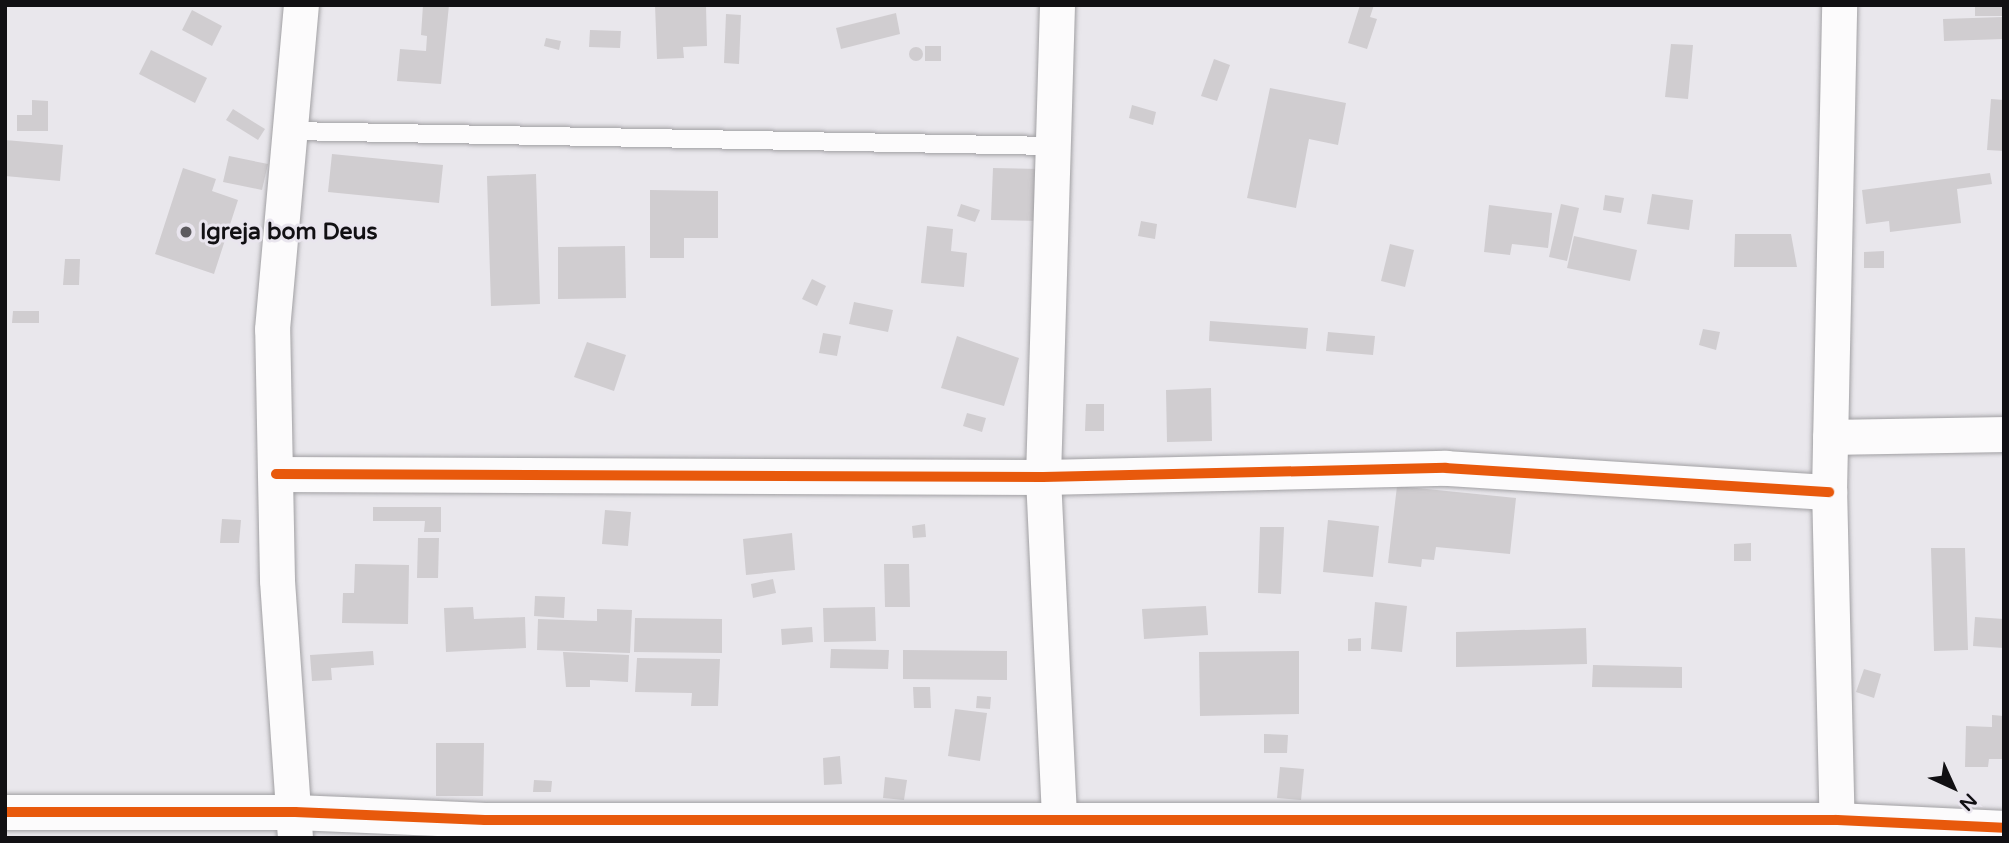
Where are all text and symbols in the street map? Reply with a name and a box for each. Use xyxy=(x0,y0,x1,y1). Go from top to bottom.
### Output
place label: Igreja bom Deus xyxy=(200,218,377,246)
marker: Igreja bom Deus xyxy=(178,224,194,240)
north arrow xyxy=(1918,752,1988,822)
text: N xyxy=(1955,789,1981,815)

